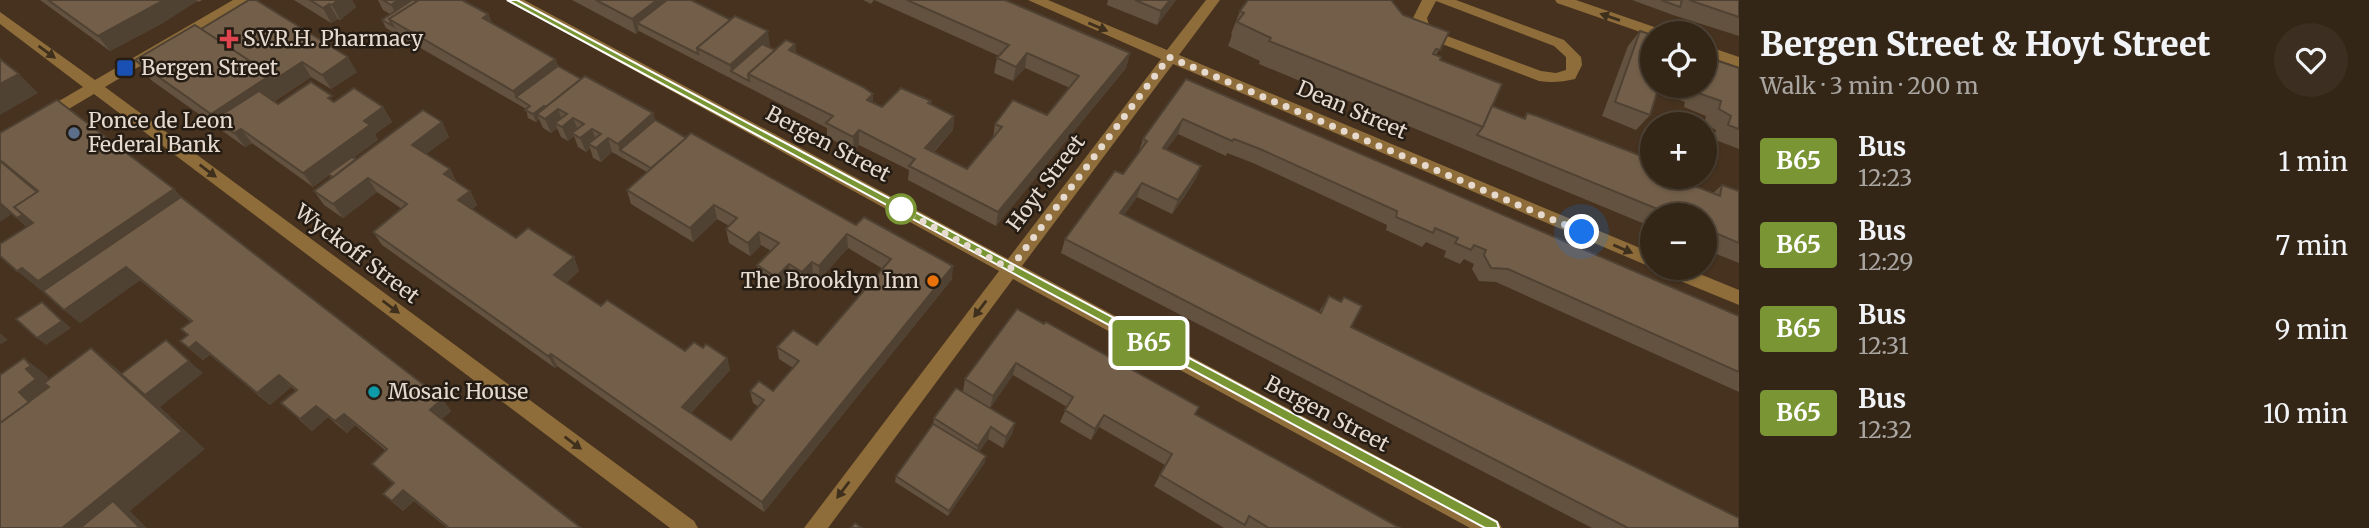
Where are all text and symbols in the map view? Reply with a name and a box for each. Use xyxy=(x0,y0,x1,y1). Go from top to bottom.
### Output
one-way arrow xyxy=(1600,11,1621,22)
one-way arrow xyxy=(1087,21,1108,32)
map controls xyxy=(1640,21,1717,280)
button: locate xyxy=(1640,21,1717,98)
button: heart xyxy=(2274,23,2348,97)
text: Bergen Street & Hoyt Street xyxy=(1760,24,2210,65)
place label: S.V.R.H. Pharmacy xyxy=(243,25,424,52)
marker: S.V.R.H. Pharmacy xyxy=(221,31,237,47)
one-way arrow xyxy=(38,45,57,59)
place label: Bergen Street xyxy=(141,54,278,81)
marker: Bergen Street xyxy=(115,58,135,78)
text: Walk · 3 min · 200 m xyxy=(1760,71,1979,100)
street label: Dean Street xyxy=(1293,74,1412,145)
street label: Bergen Street xyxy=(761,99,895,188)
place label: Ponce de Leon Federal Bank xyxy=(88,107,233,158)
button: + xyxy=(1640,112,1717,189)
marker: Ponce de Leon Federal Bank xyxy=(66,125,82,141)
street label: Hoyt Street xyxy=(1000,129,1091,236)
text: Bus xyxy=(1858,130,1906,163)
text: B65 xyxy=(1776,145,1821,176)
text: 1 min xyxy=(2279,145,2348,178)
text: 12:23 xyxy=(1858,163,1913,192)
one-way arrow xyxy=(199,164,217,179)
unlabelled marker xyxy=(886,194,916,224)
street label: Wyckoff Street xyxy=(289,197,425,309)
button: − xyxy=(1640,203,1717,280)
your location xyxy=(1564,214,1599,249)
text: Bus xyxy=(1858,214,1906,247)
text: B65 xyxy=(1776,229,1821,260)
text: 7 min xyxy=(2276,229,2348,262)
one-way arrow xyxy=(1613,243,1633,255)
text: 12:29 xyxy=(1858,247,1914,276)
place label: The Brooklyn Inn xyxy=(741,267,919,294)
marker: The Brooklyn Inn xyxy=(925,273,941,289)
text: Bus xyxy=(1858,298,1906,331)
one-way arrow xyxy=(382,300,400,314)
one-way arrow xyxy=(973,300,987,318)
text: B65 xyxy=(1776,313,1821,344)
text: 9 min xyxy=(2275,313,2348,346)
line badge: B65 xyxy=(1109,320,1189,366)
text: B65 xyxy=(1126,327,1172,358)
text: 12:31 xyxy=(1858,331,1909,360)
street label: Bergen Street xyxy=(1260,369,1394,458)
place label: Mosaic House xyxy=(388,378,528,405)
text: Bus xyxy=(1858,382,1906,415)
marker: Mosaic House xyxy=(366,384,382,400)
text: B65 xyxy=(1776,397,1821,428)
text: 10 min xyxy=(2263,397,2348,430)
text: 12:32 xyxy=(1858,415,1912,444)
one-way arrow xyxy=(564,436,582,450)
one-way arrow xyxy=(836,481,850,500)

